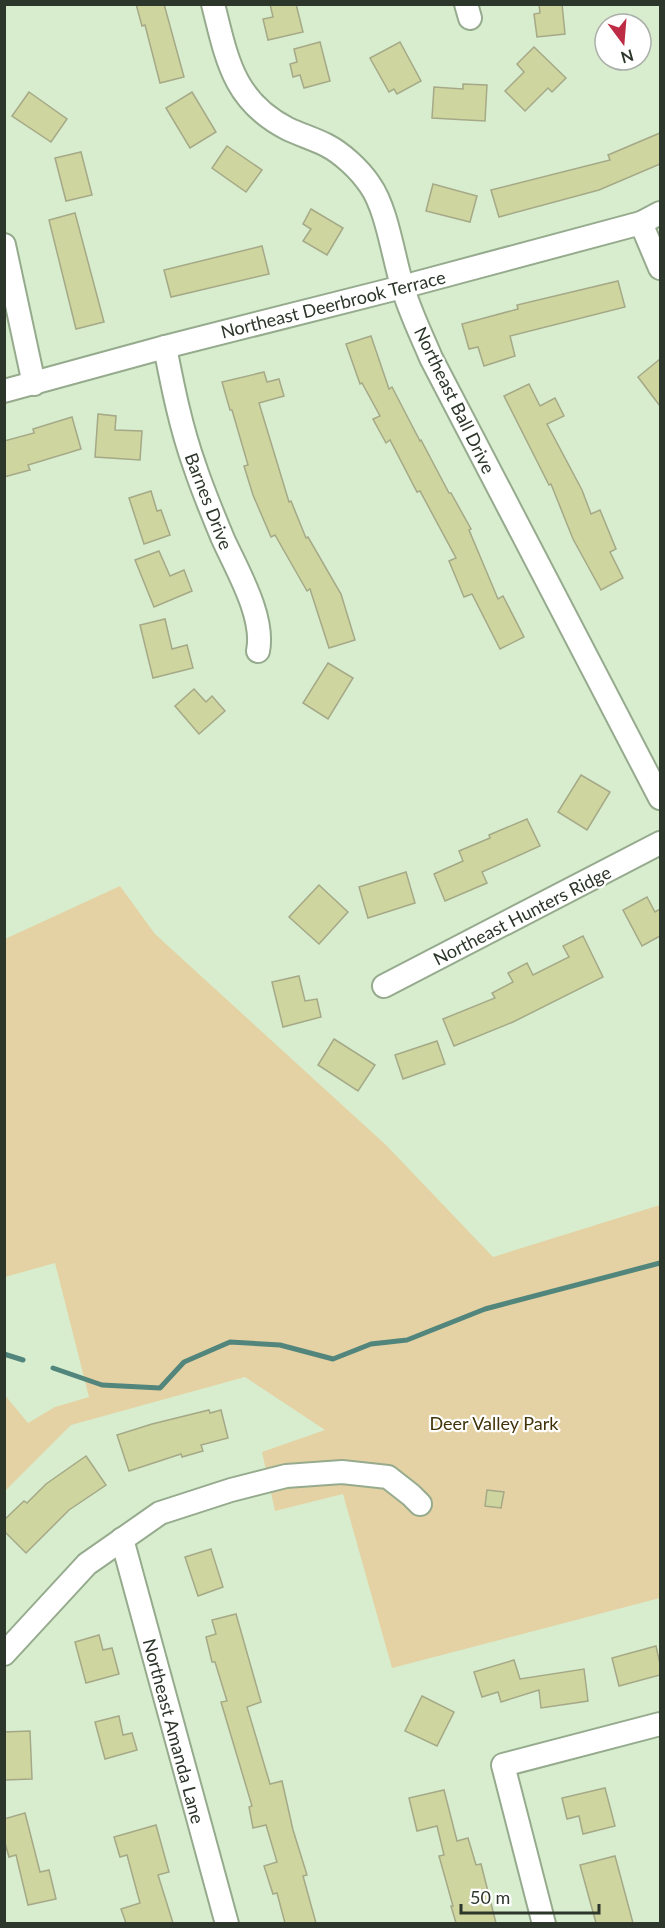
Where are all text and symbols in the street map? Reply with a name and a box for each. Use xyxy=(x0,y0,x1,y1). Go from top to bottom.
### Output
north arrow xyxy=(593,12,653,72)
text: N xyxy=(619,46,636,68)
street label: Northeast Deerbrook Terrace xyxy=(218,265,448,343)
street label: Northeast Ball Drive xyxy=(410,323,500,477)
street label: Barnes Drive xyxy=(180,450,238,552)
street label: Northeast Hunters Ridge xyxy=(429,861,615,969)
park label: Deer Valley Park xyxy=(430,1412,559,1434)
street label: Northeast Amanda Lane xyxy=(139,1636,209,1826)
scale bar xyxy=(461,1877,599,1915)
text: 50 m xyxy=(470,1886,510,1908)

